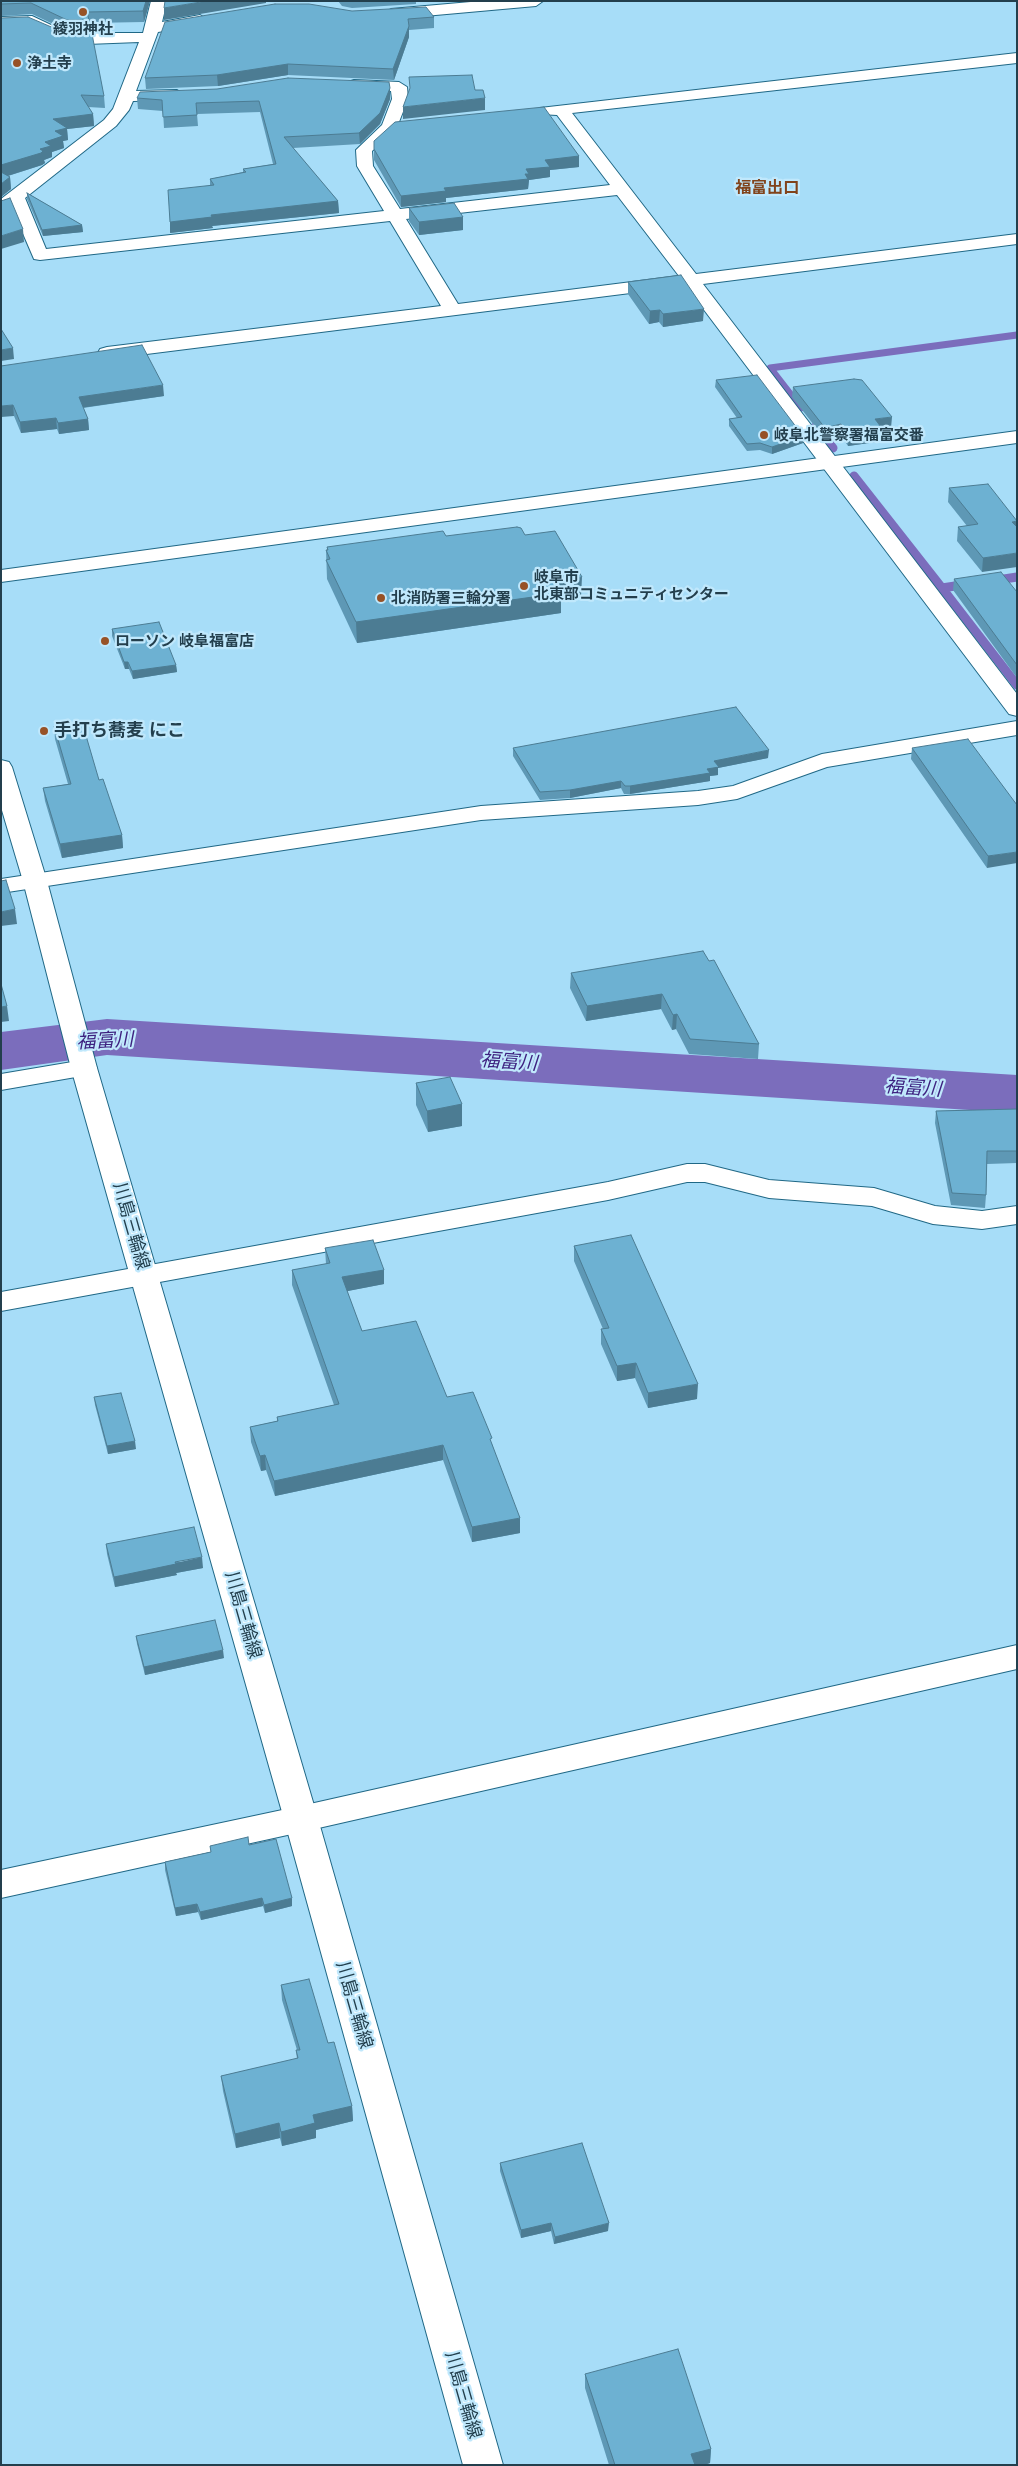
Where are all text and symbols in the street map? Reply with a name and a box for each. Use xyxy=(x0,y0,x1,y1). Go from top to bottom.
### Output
marker: 綾羽神社 xyxy=(77,6,89,18)
place label: 綾羽神社 xyxy=(53,20,113,38)
place label: 浄土寺 xyxy=(27,54,72,72)
marker: 浄土寺 xyxy=(11,57,23,69)
district label: 福富出口 xyxy=(735,178,799,198)
place label: 岐阜北警察署福富交番 xyxy=(774,426,924,444)
marker: 岐阜北警察署福富交番 xyxy=(758,429,770,441)
place label: 岐阜市 北東部コミュニティセンター xyxy=(534,568,729,603)
marker: 岐阜市 北東部コミュニティセンター xyxy=(518,580,530,592)
place label: 北消防署三輪分署 xyxy=(391,589,511,607)
marker: 北消防署三輪分署 xyxy=(375,592,387,604)
place label: ローソン 岐阜福富店 xyxy=(115,632,254,650)
marker: ローソン 岐阜福富店 xyxy=(99,635,111,647)
place label: 手打ち蕎麦 にこ xyxy=(54,720,185,742)
marker: 手打ち蕎麦 にこ xyxy=(38,725,50,737)
water label: 福富川 xyxy=(76,1028,134,1054)
water label: 福富川 xyxy=(480,1049,538,1075)
water label: 福富川 xyxy=(884,1075,942,1101)
street label: 川島三輪線 xyxy=(108,1180,154,1272)
street label: 川島三輪線 xyxy=(220,1569,266,1661)
street label: 川島三輪線 xyxy=(331,1959,377,2051)
street label: 川島三輪線 xyxy=(440,2349,486,2441)

